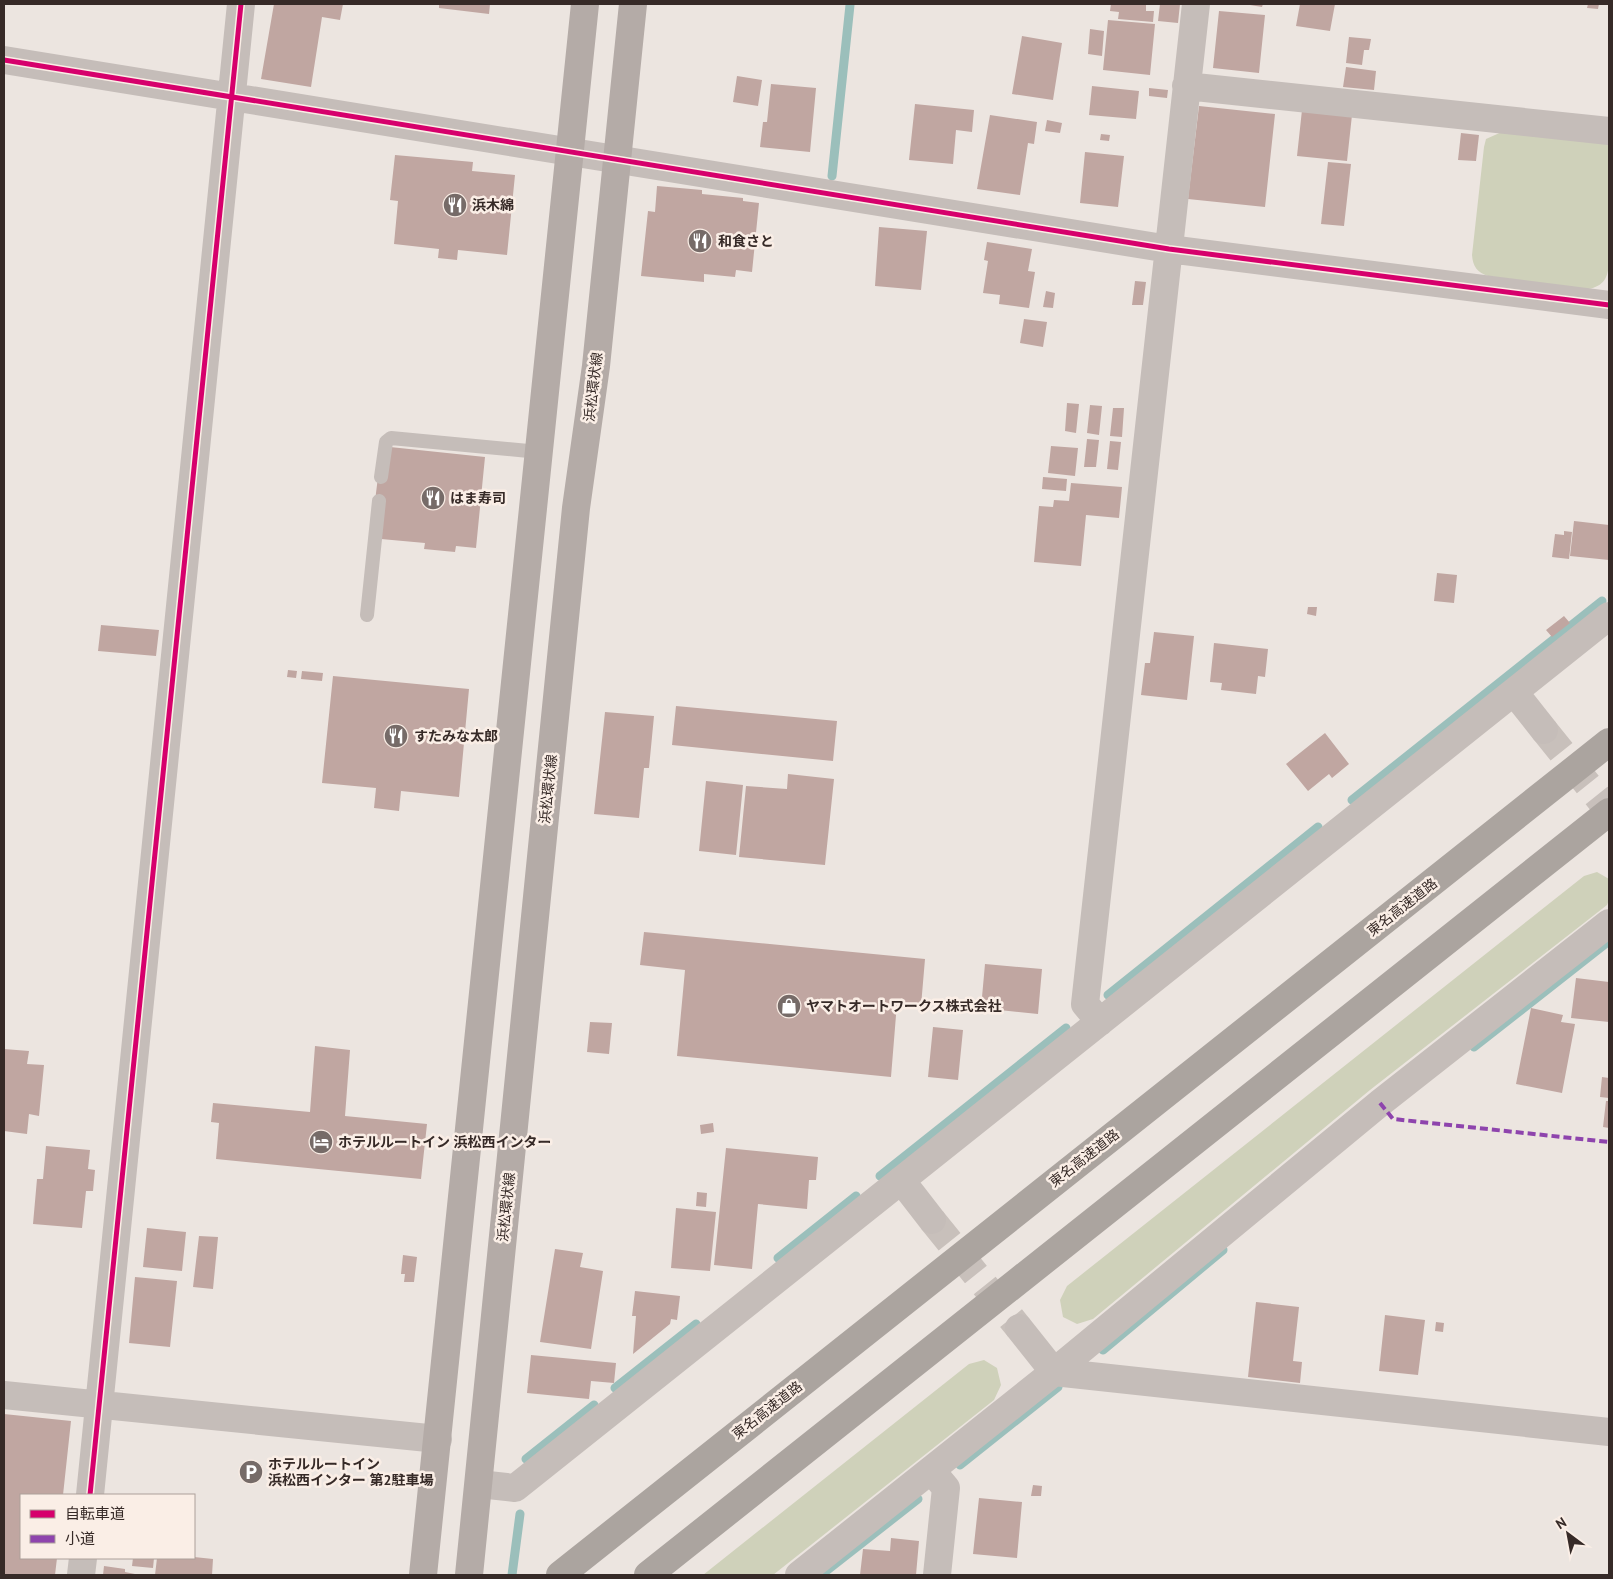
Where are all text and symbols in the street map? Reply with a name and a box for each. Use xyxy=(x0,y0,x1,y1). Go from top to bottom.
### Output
restaurant icon: 浜木綿 xyxy=(442,192,468,218)
place label: 浜木綿 xyxy=(472,196,514,214)
restaurant icon: 和食さと xyxy=(687,228,713,254)
place label: 和食さと xyxy=(718,232,774,250)
street label: 浜松環状線 xyxy=(580,351,606,423)
restaurant icon: はま寿司 xyxy=(420,485,446,511)
place label: はま寿司 xyxy=(450,489,506,507)
restaurant icon: すたみな太郎 xyxy=(383,723,409,749)
place label: すたみな太郎 xyxy=(414,727,498,745)
street label: 浜松環状線 xyxy=(535,753,561,825)
street label: 東名高速道路 xyxy=(1363,874,1441,940)
shop icon: ヤマトオートワークス株式会社 xyxy=(776,993,802,1019)
place label: ヤマトオートワークス株式会社 xyxy=(806,997,1002,1015)
street label: 東名高速道路 xyxy=(1045,1125,1123,1191)
hotel icon: ホテルルートイン 浜松西インター xyxy=(308,1129,334,1155)
place label: ホテルルートイン 浜松西インター xyxy=(338,1133,552,1151)
street label: 浜松環状線 xyxy=(493,1171,519,1243)
street label: 東名高速道路 xyxy=(728,1377,806,1443)
place label: ホテルルートイン 浜松西インター 第2駐車場 xyxy=(268,1455,433,1489)
parking icon: ホテルルートイン 浜松西インター 第2駐車場 xyxy=(238,1459,264,1485)
legend xyxy=(20,1494,195,1559)
text: 自転車道 xyxy=(65,1504,125,1523)
north arrow xyxy=(1543,1509,1593,1559)
text: N xyxy=(1552,1513,1570,1533)
text: 小道 xyxy=(65,1529,95,1548)

